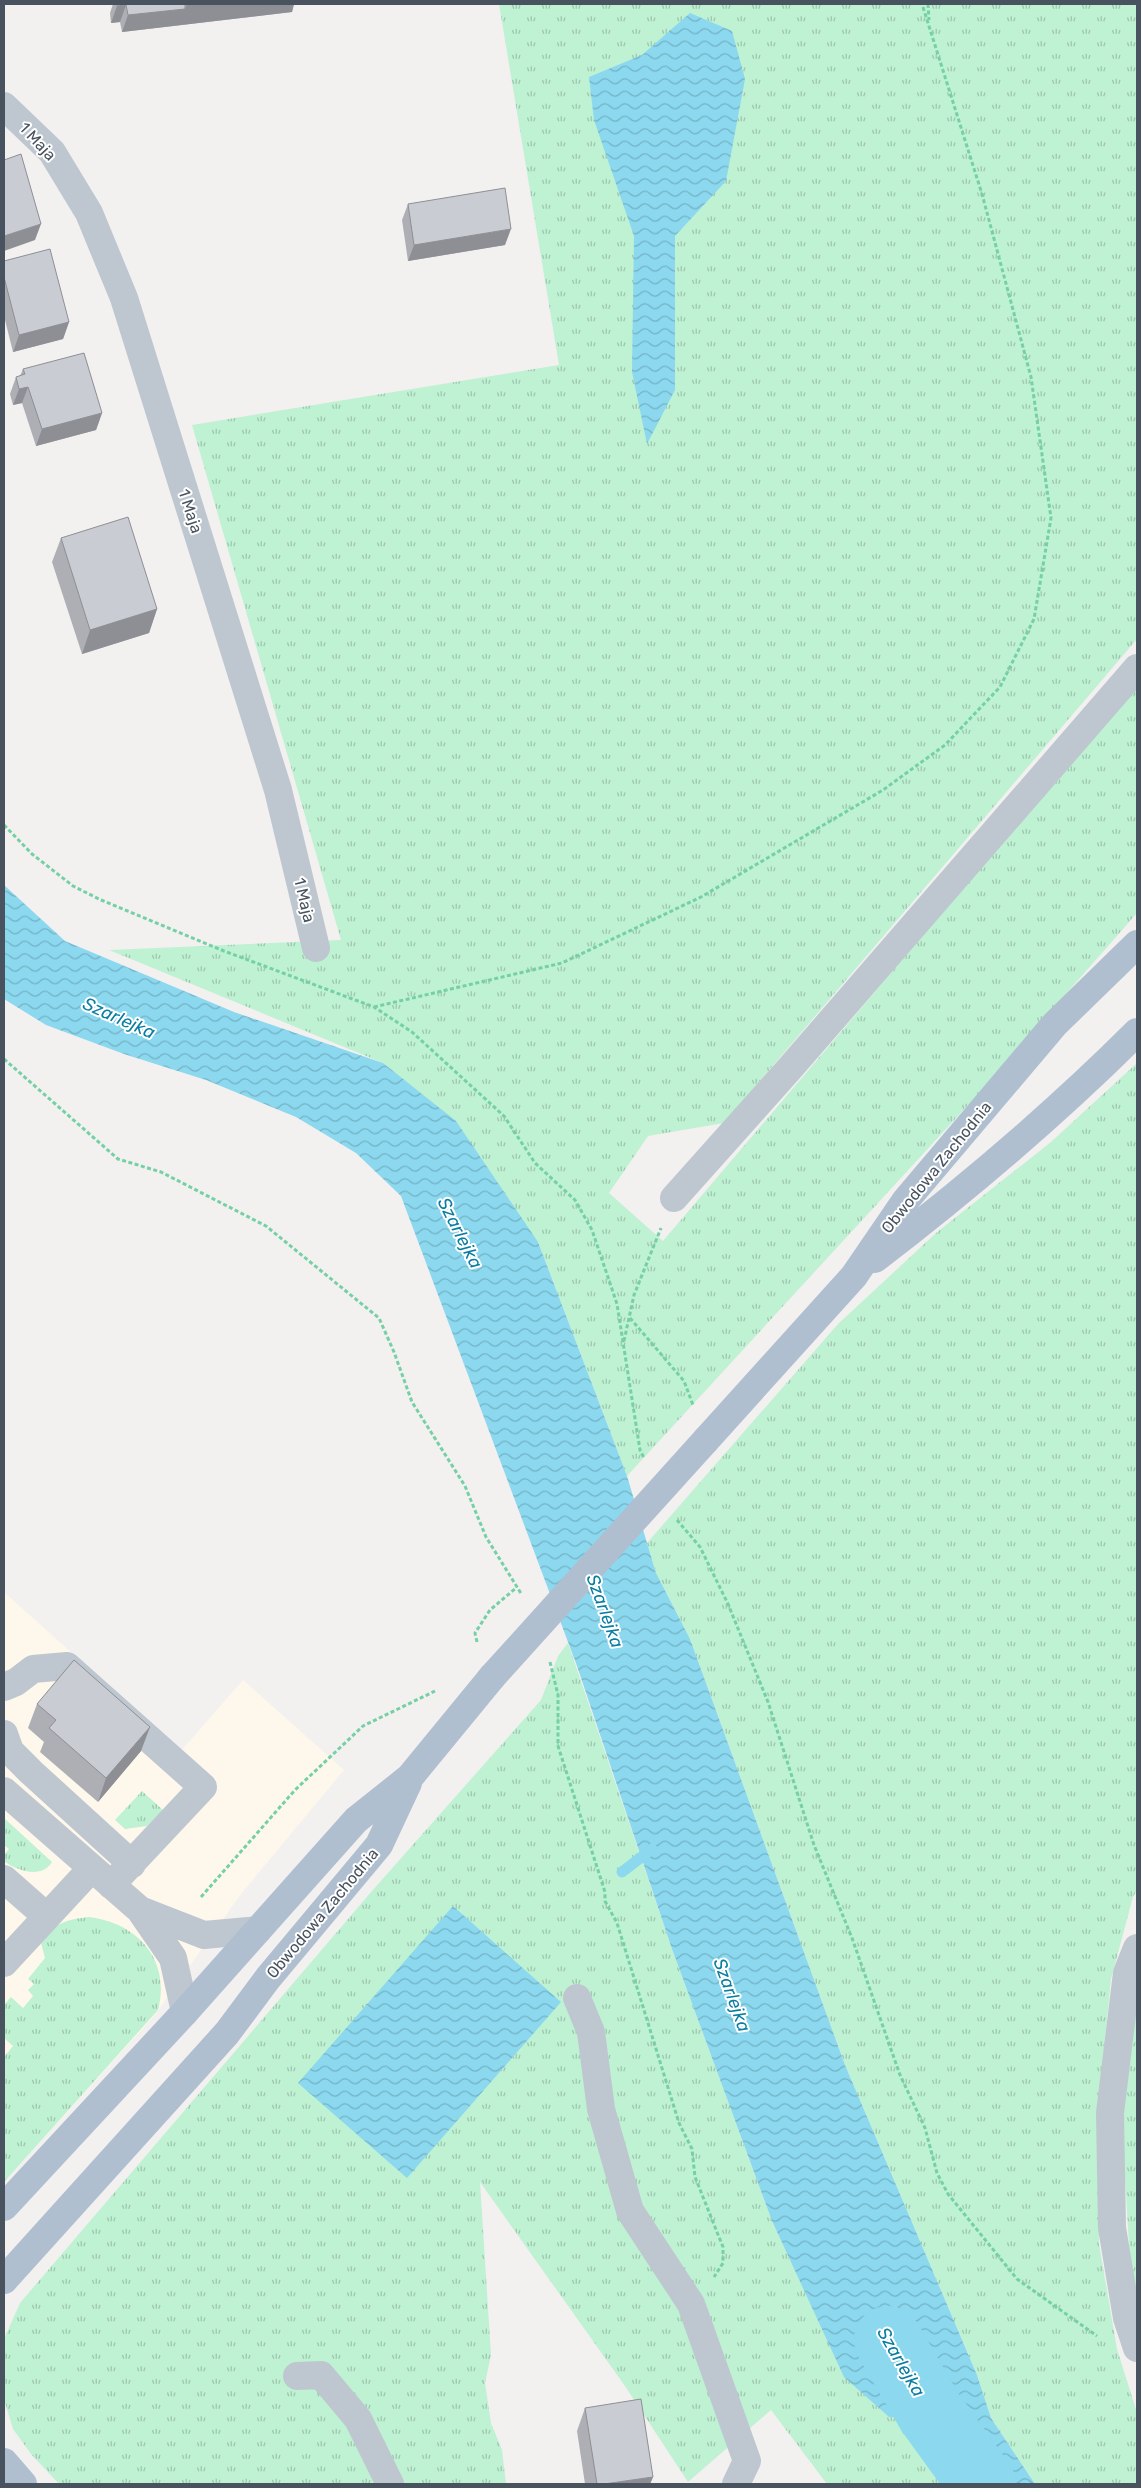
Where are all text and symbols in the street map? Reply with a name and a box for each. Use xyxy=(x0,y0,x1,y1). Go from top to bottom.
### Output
street label: 1 Maja xyxy=(15,118,60,164)
street label: 1 Maja xyxy=(174,487,207,536)
street label: 1 Maja xyxy=(290,876,319,924)
water label: Szarlejka xyxy=(80,992,159,1044)
street label: Obwodowa Zachodnia xyxy=(877,1098,995,1237)
water label: Szarlejka xyxy=(433,1194,487,1273)
water label: Szarlejka xyxy=(582,1571,629,1651)
street label: Obwodowa Zachodnia xyxy=(262,1844,382,1982)
water label: Szarlejka xyxy=(709,1955,756,2035)
water label: Szarlejka xyxy=(872,2323,930,2401)

